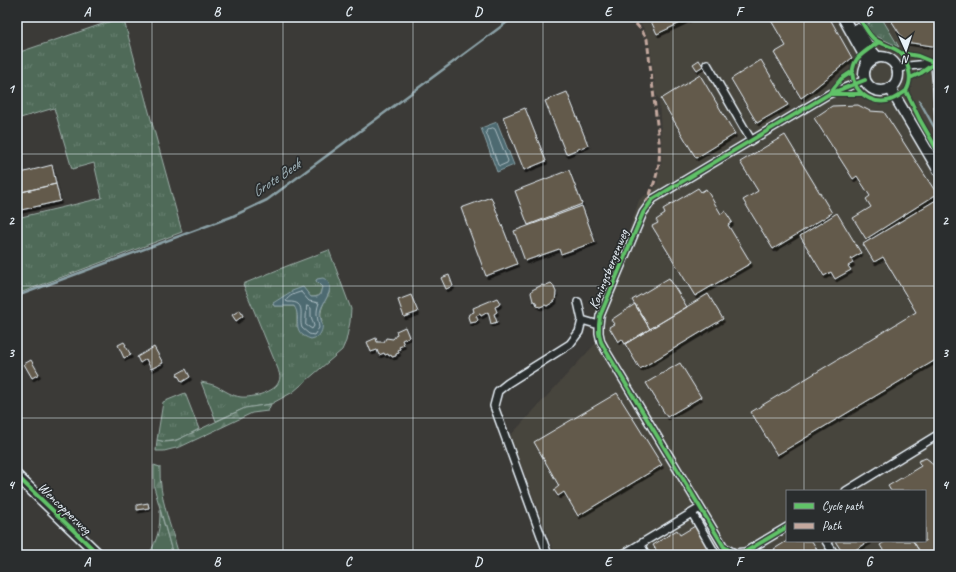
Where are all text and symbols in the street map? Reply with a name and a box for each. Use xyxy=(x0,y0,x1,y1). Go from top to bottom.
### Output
text: A xyxy=(84,4,92,20)
text: B xyxy=(214,4,222,20)
text: C xyxy=(345,4,353,20)
text: D xyxy=(474,4,483,20)
text: E xyxy=(605,4,614,20)
text: F xyxy=(736,4,745,20)
text: G xyxy=(866,4,874,20)
north arrow xyxy=(886,30,926,70)
text: N xyxy=(901,53,910,67)
text: 1 xyxy=(8,81,16,97)
text: 1 xyxy=(942,81,950,97)
water label: Grote Beek xyxy=(248,153,307,201)
text: 2 xyxy=(8,213,15,229)
text: 2 xyxy=(942,213,949,229)
street label: Koningsbergenweg xyxy=(585,226,633,312)
text: 3 xyxy=(8,345,15,361)
text: 3 xyxy=(942,345,949,361)
text: 4 xyxy=(8,477,16,493)
text: 4 xyxy=(942,477,950,493)
street label: Wencopperweg xyxy=(34,479,96,539)
legend xyxy=(786,490,926,542)
text: Cycle path xyxy=(822,498,864,514)
text: Path xyxy=(822,518,842,534)
text: A xyxy=(84,554,92,570)
text: B xyxy=(214,554,222,570)
text: C xyxy=(345,554,353,570)
text: D xyxy=(474,554,483,570)
text: E xyxy=(605,554,614,570)
text: F xyxy=(736,554,745,570)
text: G xyxy=(866,554,874,570)

